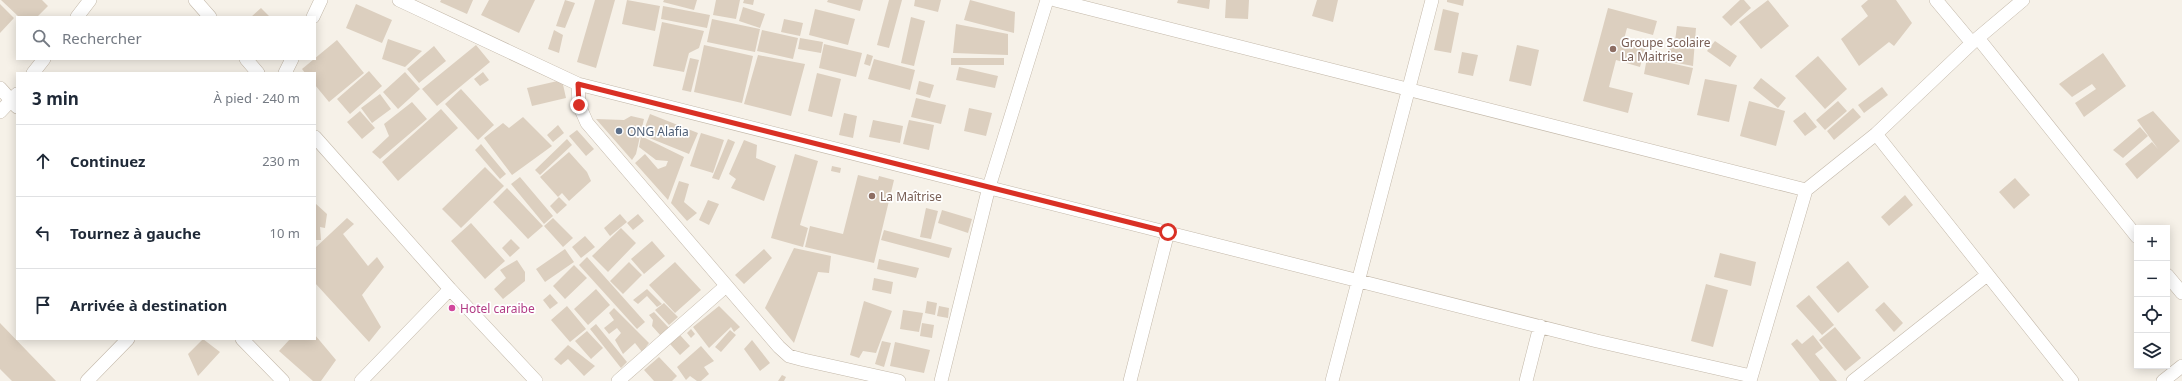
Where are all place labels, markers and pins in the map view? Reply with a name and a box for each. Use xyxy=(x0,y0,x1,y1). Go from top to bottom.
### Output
place label: Groupe Scolaire La Maitrise xyxy=(1621,34,1711,65)
marker: Groupe Scolaire La Maitrise xyxy=(1608,44,1618,54)
place label: ONG Alafia xyxy=(627,123,689,140)
marker: ONG Alafia xyxy=(614,126,624,136)
place label: La Maîtrise xyxy=(880,188,942,205)
marker: La Maîtrise xyxy=(867,191,877,201)
place label: Hotel caraibe xyxy=(460,300,535,317)
marker: Hotel caraibe xyxy=(447,303,457,313)

